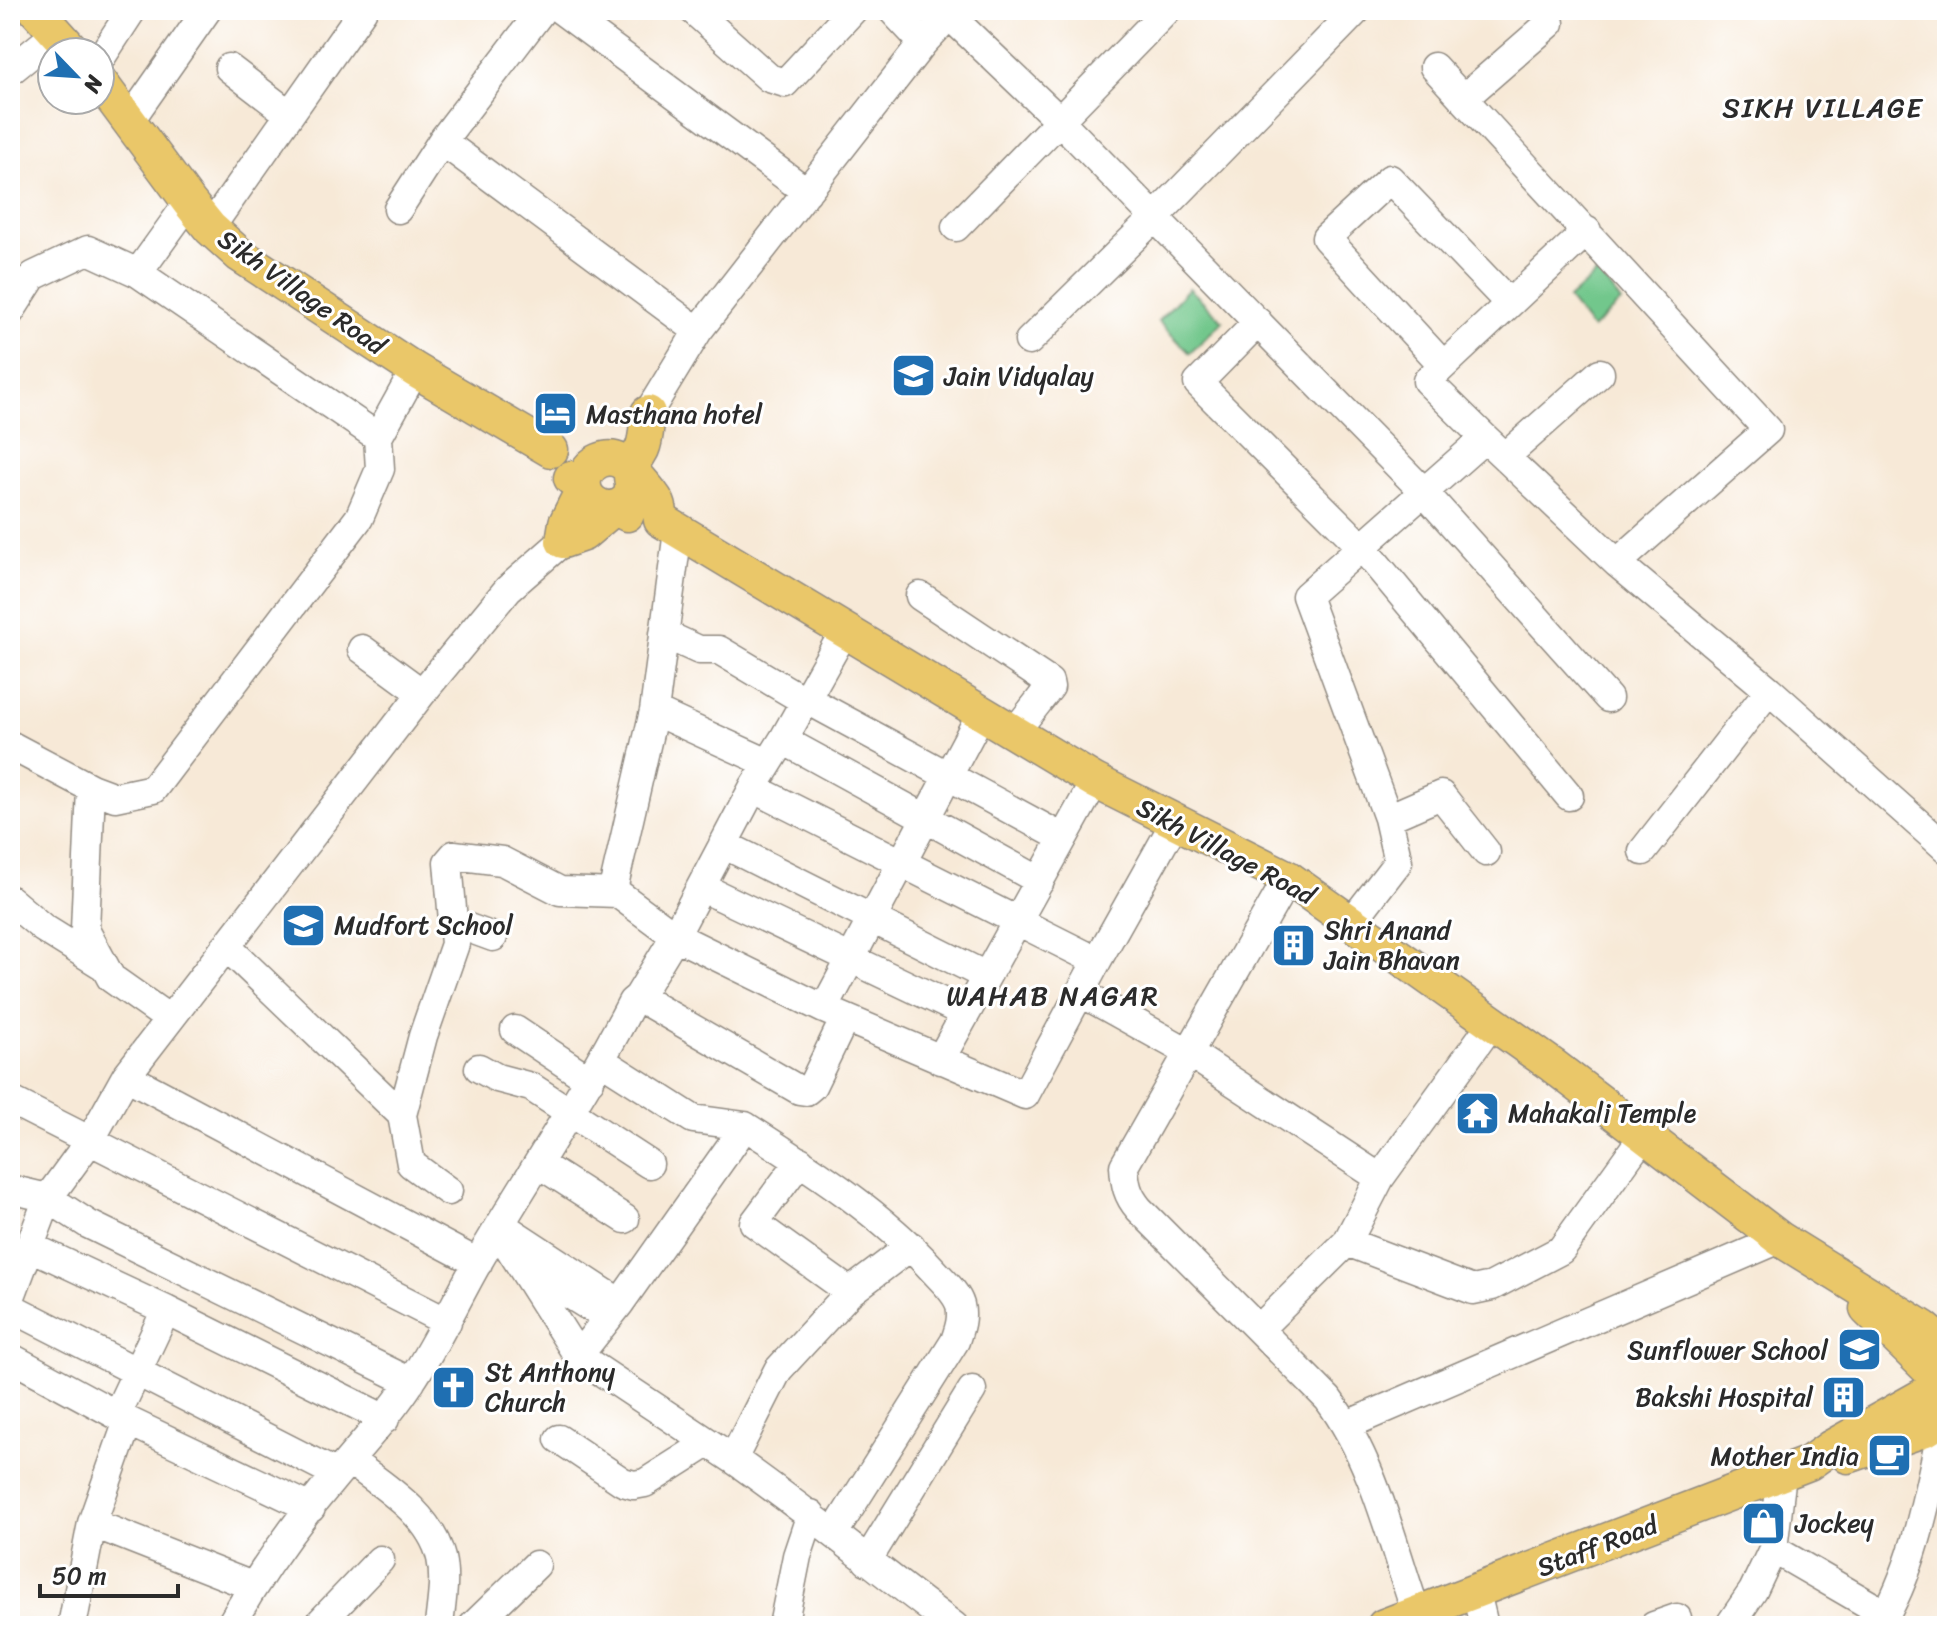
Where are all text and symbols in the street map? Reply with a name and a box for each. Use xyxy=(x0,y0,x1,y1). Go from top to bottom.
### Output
north arrow xyxy=(36,36,116,116)
text: N xyxy=(72,68,115,100)
district label: SIKH VILLAGE xyxy=(1722,83,1924,132)
street label: Sikh Village Road xyxy=(208,217,398,369)
school or university icon: Jain Vidyalay xyxy=(889,352,937,400)
place label: Jain Vidyalay xyxy=(943,353,1094,399)
hotel icon: Masthana hotel xyxy=(531,390,579,438)
place label: Masthana hotel xyxy=(586,391,763,437)
street label: Sikh Village Road xyxy=(1128,784,1326,919)
school or university icon: Mudfort School xyxy=(279,901,327,949)
place label: Mudfort School xyxy=(334,902,513,948)
place label: Shri Anand Jain Bhavan xyxy=(1323,907,1460,983)
building icon: Shri Anand Jain Bhavan xyxy=(1269,921,1317,969)
district label: WAHAB NAGAR xyxy=(946,971,1160,1020)
temple icon: Mahakali Temple xyxy=(1453,1089,1501,1137)
place label: Mahakali Temple xyxy=(1508,1090,1697,1136)
school or university icon: Sunflower School xyxy=(1835,1326,1883,1374)
place label: Sunflower School xyxy=(1627,1327,1829,1373)
place label: St Anthony Church xyxy=(485,1349,616,1425)
church icon: St Anthony Church xyxy=(430,1363,478,1411)
building icon: Bakshi Hospital xyxy=(1820,1373,1868,1421)
place label: Bakshi Hospital xyxy=(1635,1374,1814,1420)
cafe icon: Mother India xyxy=(1866,1432,1914,1480)
place label: Mother India xyxy=(1711,1433,1859,1479)
shop icon: Jockey xyxy=(1740,1499,1788,1547)
place label: Jockey xyxy=(1794,1500,1875,1546)
street label: Staff Road xyxy=(1530,1501,1666,1590)
scale bar xyxy=(40,1548,178,1598)
text: 50 m xyxy=(52,1555,107,1597)

